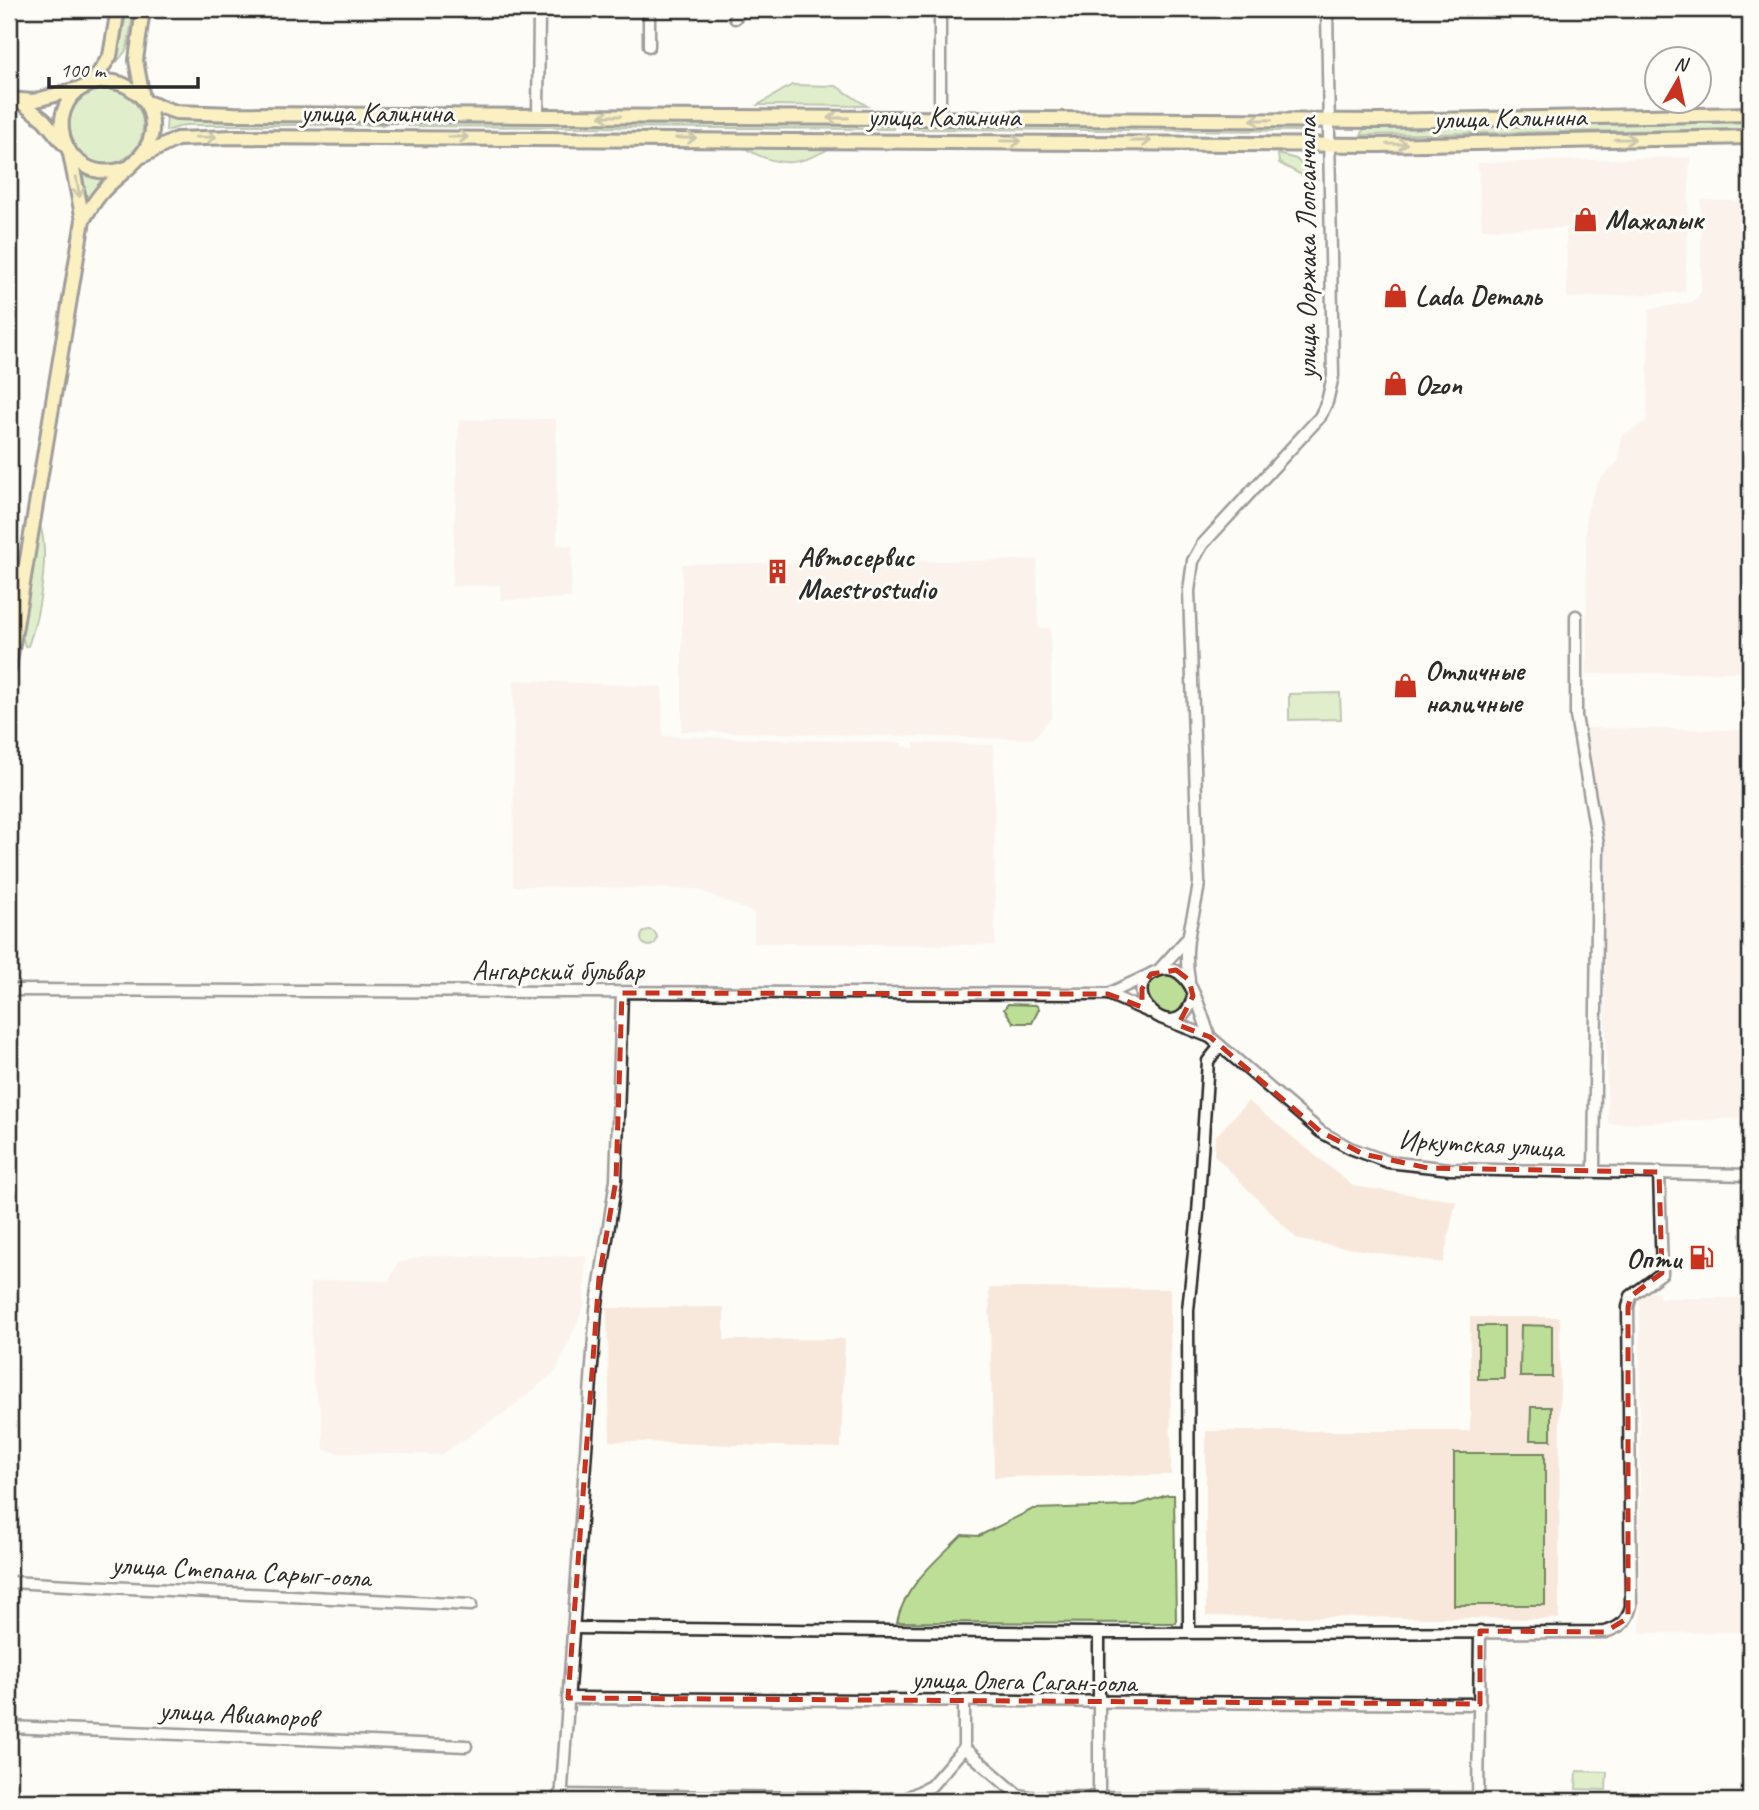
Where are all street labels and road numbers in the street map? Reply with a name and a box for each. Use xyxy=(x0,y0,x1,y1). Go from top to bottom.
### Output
street label: улица Калинина xyxy=(299,95,455,130)
street label: улица Калинина xyxy=(866,99,1022,134)
street label: улица Калинина xyxy=(1431,99,1588,136)
street label: улица Ооржака Лопсанчапа xyxy=(1289,115,1324,381)
street label: Ангарский бульвар xyxy=(472,953,645,988)
street label: Иркутская улица xyxy=(1398,1122,1567,1165)
street label: улица Степана Сарыг-оола xyxy=(109,1546,374,1595)
street label: улица Олега Саган-оола xyxy=(909,1661,1139,1700)
street label: улица Авиаторов xyxy=(156,1692,323,1735)

